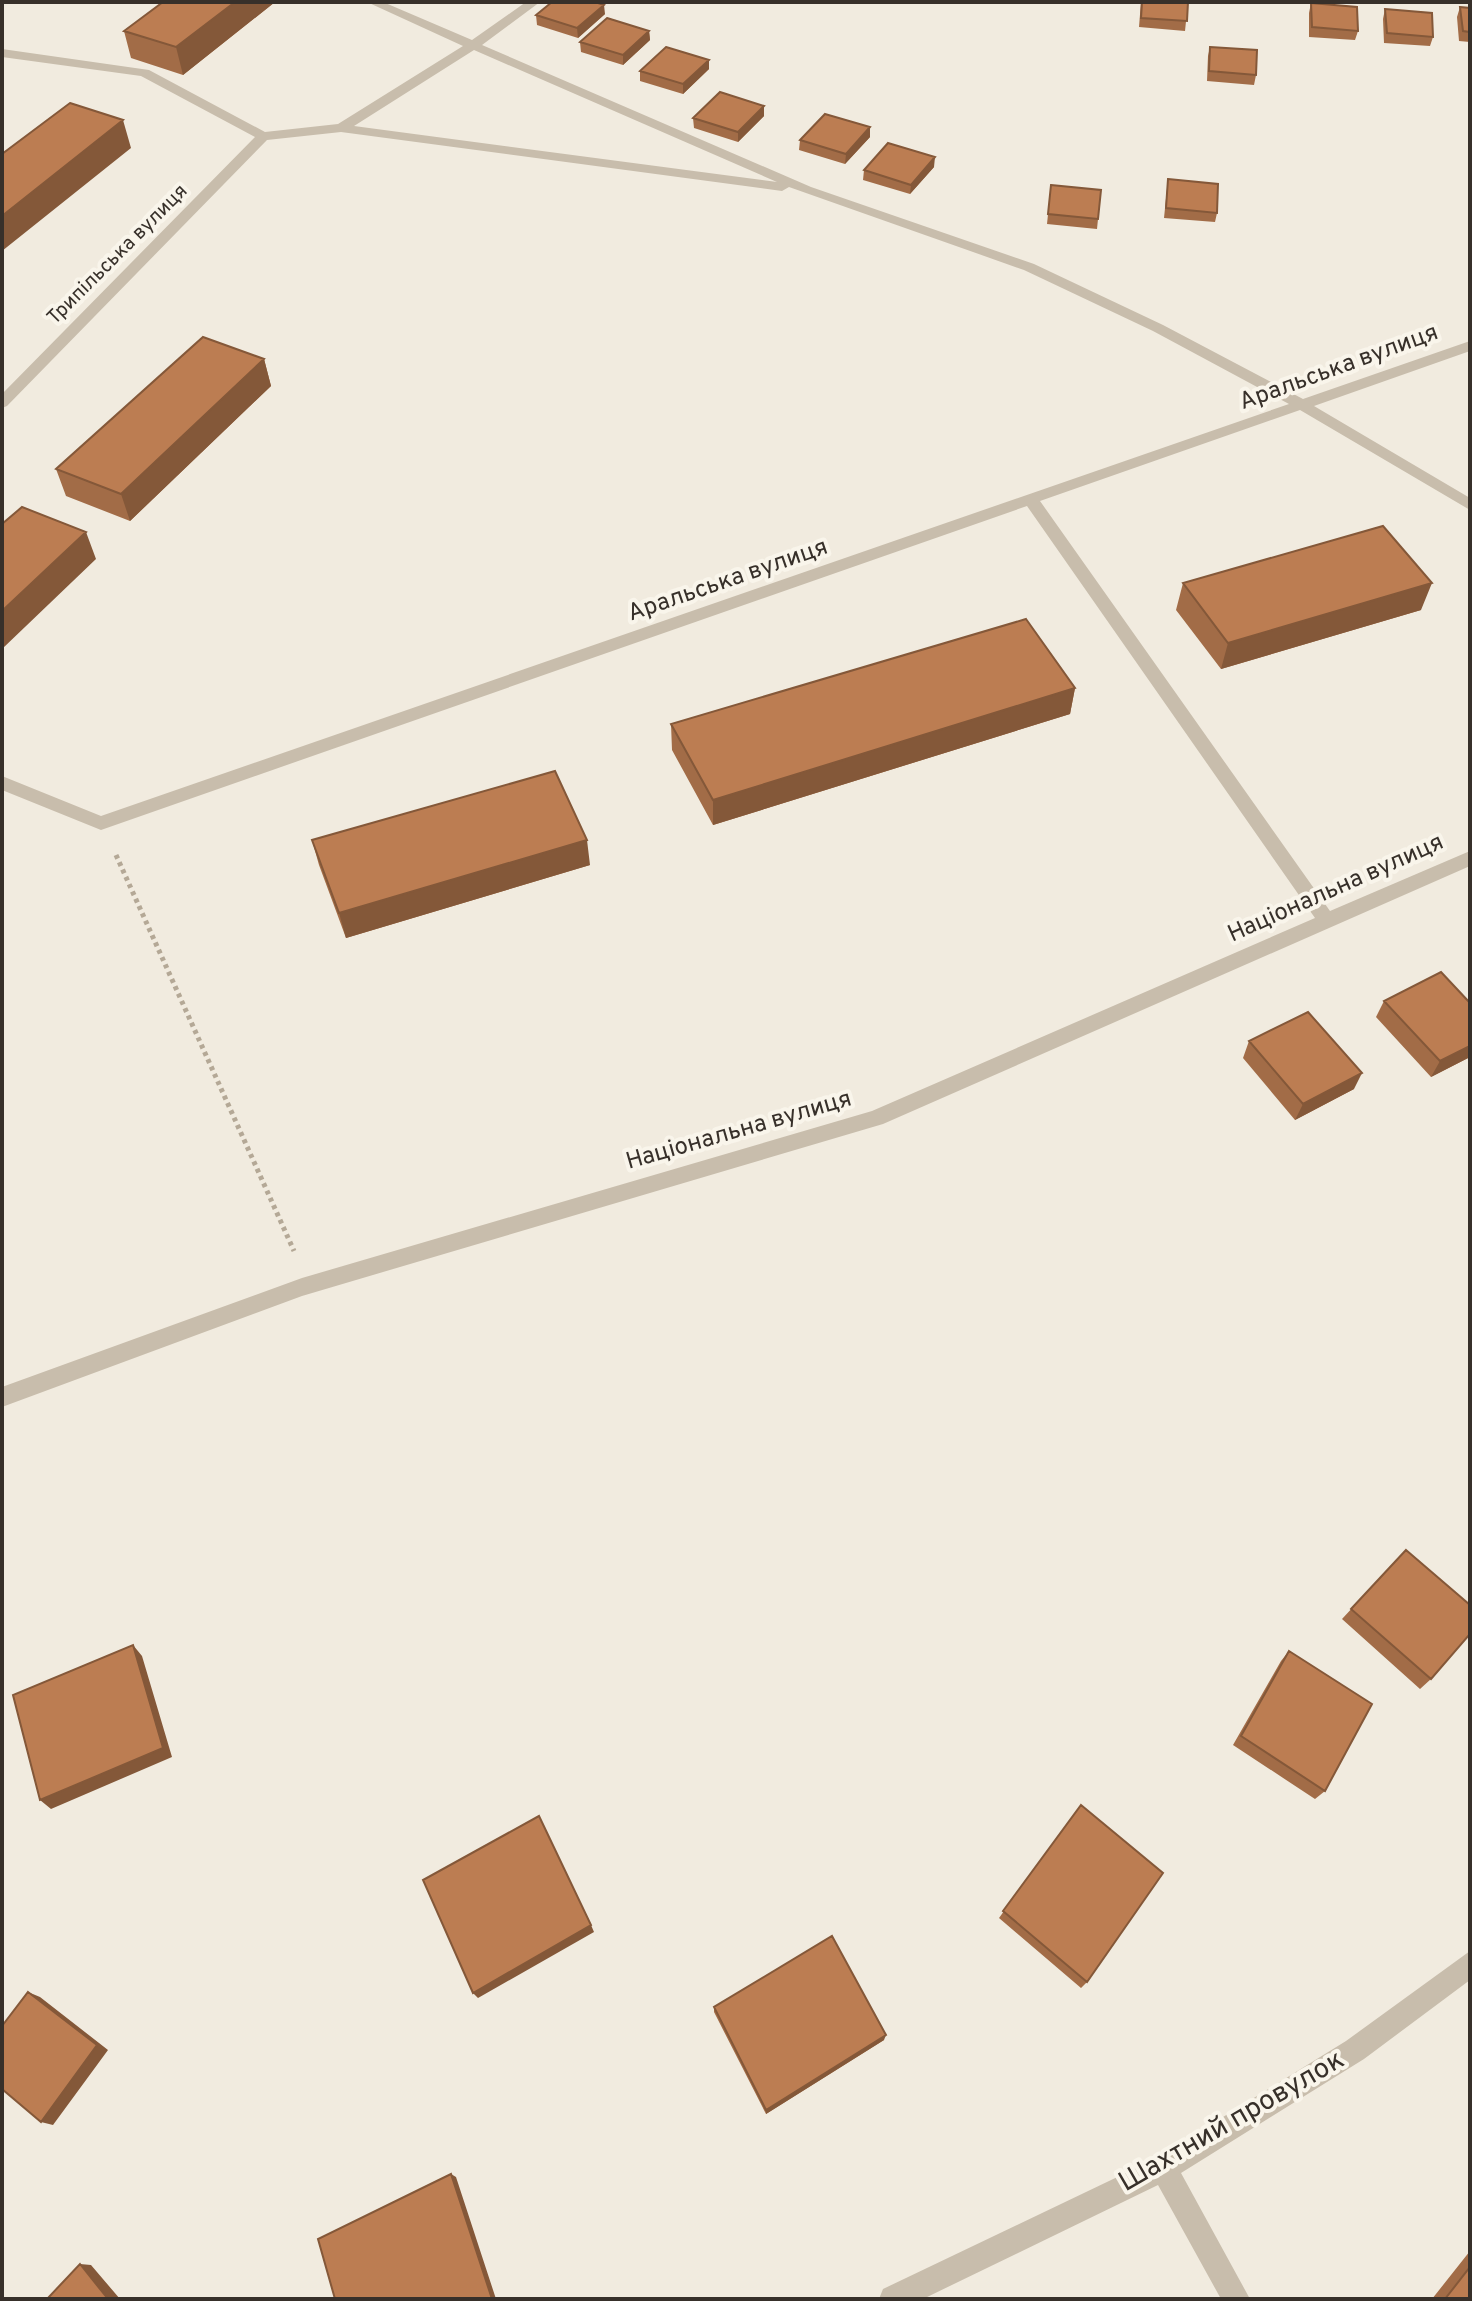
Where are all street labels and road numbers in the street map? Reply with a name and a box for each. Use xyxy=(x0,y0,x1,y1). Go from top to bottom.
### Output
street label: Трипільська вулиця xyxy=(42,179,194,331)
street label: Аральська вулиця xyxy=(1235,318,1443,418)
street label: Аральська вулиця xyxy=(624,533,832,629)
street label: Національна вулиця xyxy=(1223,828,1449,950)
street label: Національна вулиця xyxy=(623,1084,855,1178)
street label: Шахтний провулок xyxy=(1113,2043,1351,2201)

